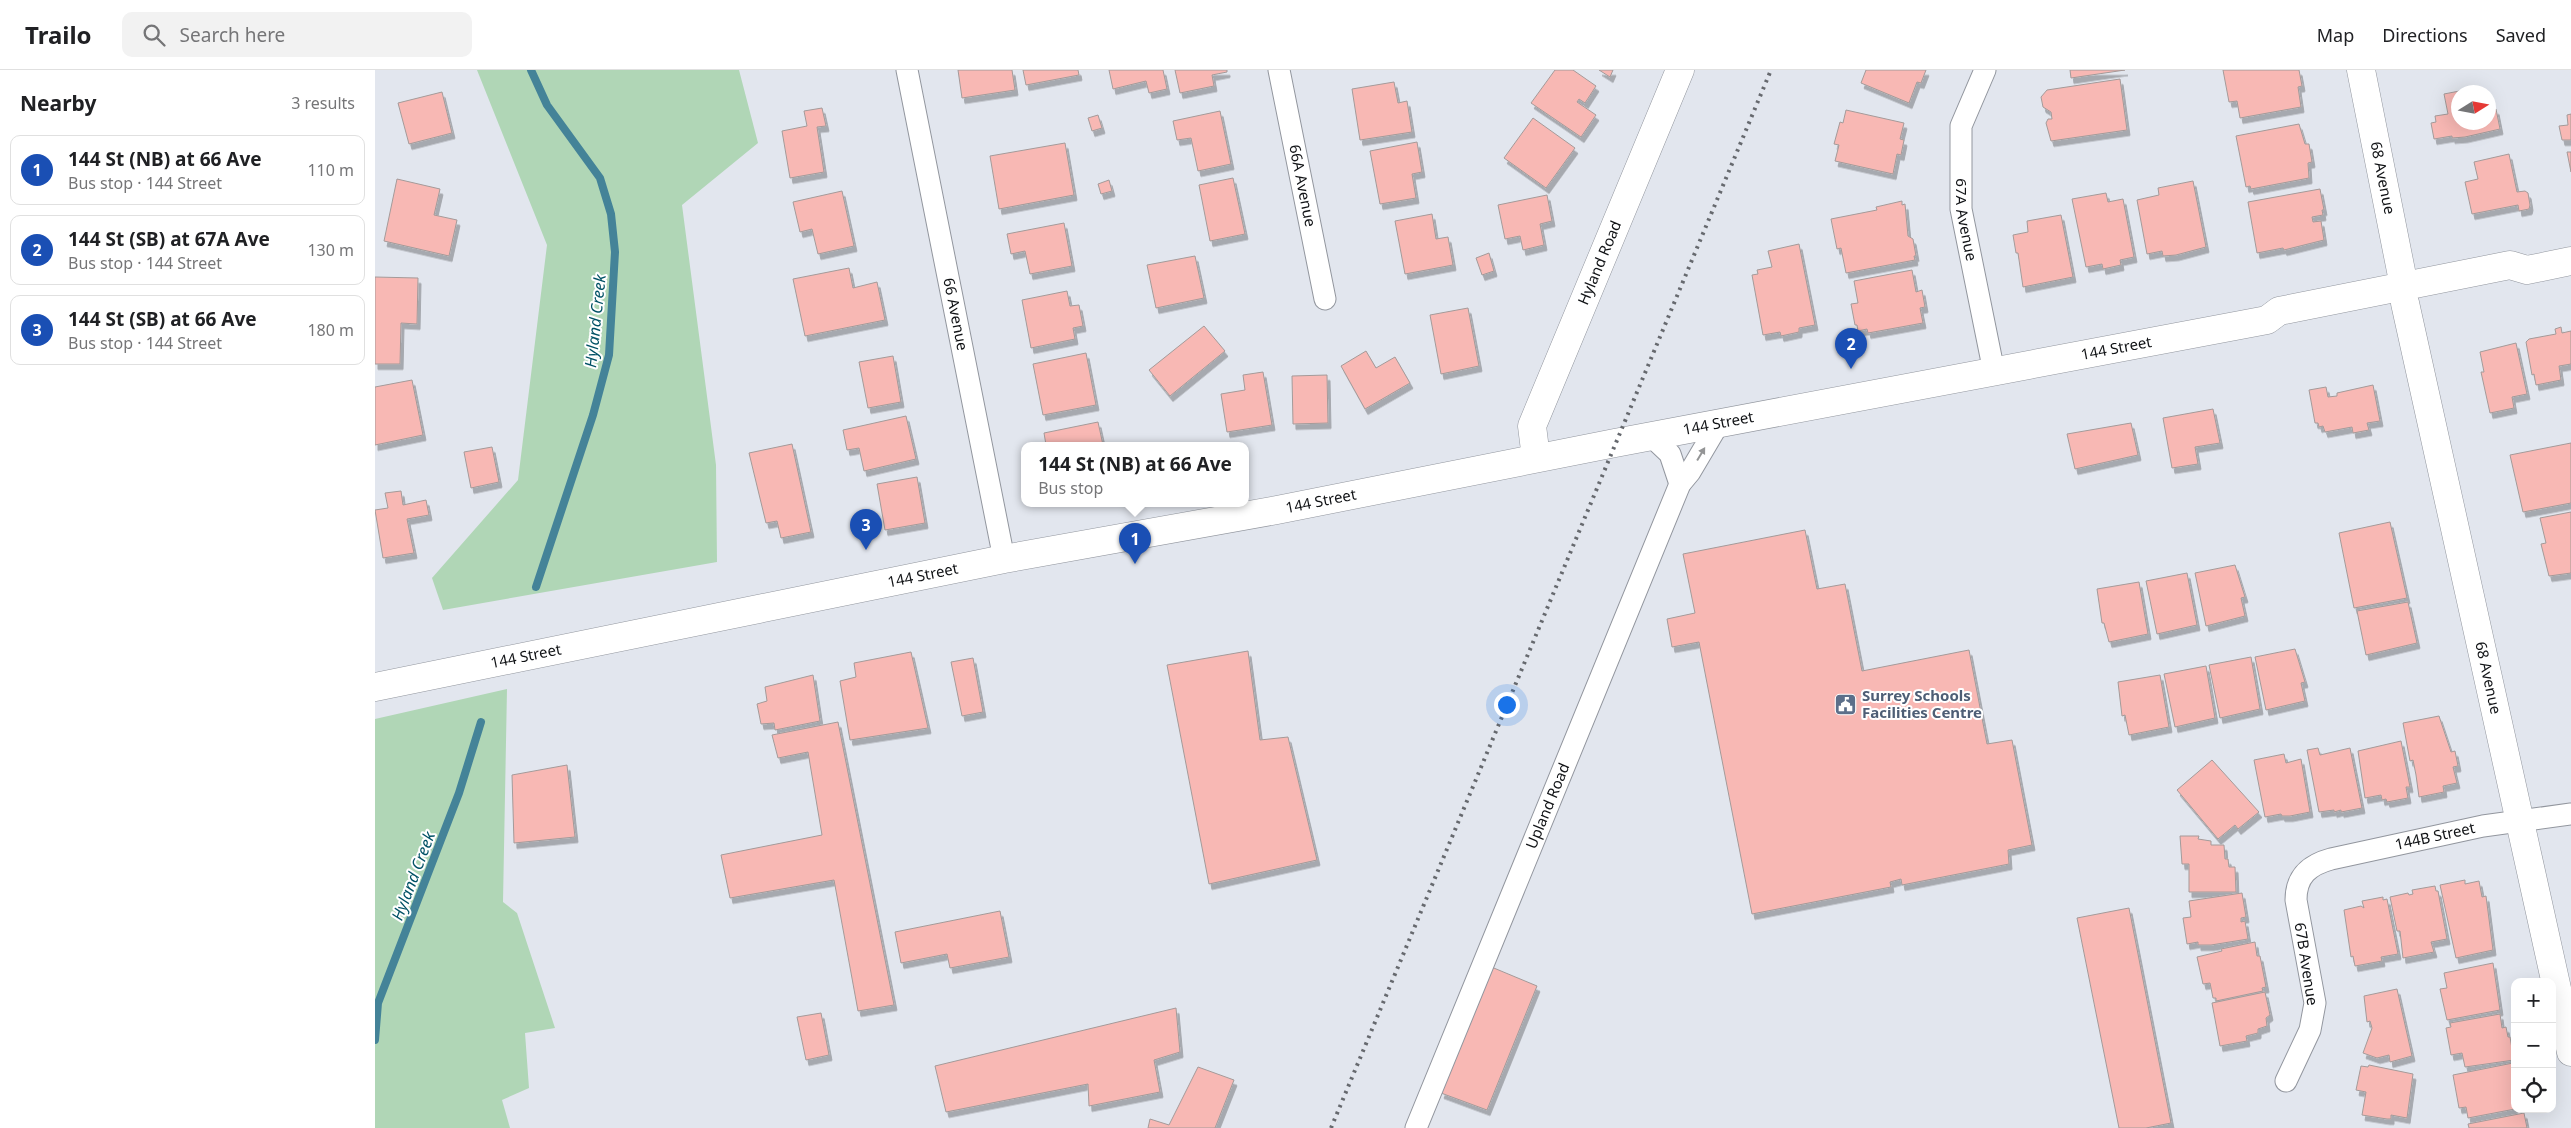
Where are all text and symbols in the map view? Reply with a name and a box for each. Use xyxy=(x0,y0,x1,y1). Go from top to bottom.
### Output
search box xyxy=(122,12,472,57)
text: Trailo xyxy=(25,18,92,51)
icon: search xyxy=(140,21,168,49)
text: Search here xyxy=(180,22,285,48)
text: Map xyxy=(2317,23,2354,47)
text: Directions xyxy=(2382,23,2468,47)
text: Saved xyxy=(2496,23,2546,47)
north arrow xyxy=(2451,85,2496,130)
text: Nearby xyxy=(20,89,96,117)
text: 3 results xyxy=(291,92,355,114)
street label: 68 Avenue xyxy=(2366,140,2400,216)
street label: 66A Avenue xyxy=(1285,143,1321,228)
text: 144 St (NB) at 66 Ave xyxy=(68,146,262,172)
text: 1 xyxy=(32,159,42,181)
text: 110 m xyxy=(307,159,354,181)
text: Bus stop · 144 Street xyxy=(68,172,222,194)
street label: 67A Avenue xyxy=(1952,178,1982,263)
street label: Hyland Road xyxy=(1573,217,1625,308)
text: 144 St (SB) at 67A Ave xyxy=(68,226,270,252)
text: 2 xyxy=(32,239,42,261)
text: 130 m xyxy=(307,239,354,261)
text: Bus stop · 144 Street xyxy=(68,252,222,274)
water label: Hyland Creek xyxy=(579,272,611,369)
street label: 66 Avenue xyxy=(939,276,973,352)
text: 144 St (SB) at 66 Ave xyxy=(68,306,257,332)
text: 3 xyxy=(32,319,42,341)
text: 180 m xyxy=(307,319,354,341)
pin: 2 xyxy=(1835,328,1867,369)
street label: 144 Street xyxy=(2079,331,2154,364)
text: Bus stop · 144 Street xyxy=(68,332,222,354)
street label: 144 Street xyxy=(1681,406,1756,439)
popup xyxy=(1021,442,1249,507)
one-way arrow xyxy=(1696,448,1705,461)
text: 144 St (NB) at 66 Ave xyxy=(1038,451,1232,477)
text: Bus stop xyxy=(1038,477,1103,499)
street label: 144 Street xyxy=(1284,483,1358,517)
pin: 3 xyxy=(850,509,882,550)
pin: 1 xyxy=(1119,523,1151,564)
street label: 144 Street xyxy=(885,557,960,591)
street label: 144 Street xyxy=(489,638,563,672)
street label: 68 Avenue xyxy=(2471,639,2507,716)
place label: Surrey Schools Facilities Centre xyxy=(1862,685,1982,722)
your location xyxy=(1494,692,1520,718)
public building icon: Surrey Schools Facilities Centre xyxy=(1834,693,1858,717)
street label: Upland Road xyxy=(1521,760,1574,852)
street label: 144B Street xyxy=(2393,817,2477,854)
water label: Hyland Creek xyxy=(386,827,440,924)
street label: 67B Avenue xyxy=(2291,921,2323,1007)
map controls xyxy=(2511,978,2556,1113)
button: + xyxy=(2511,978,2556,1023)
button: − xyxy=(2511,1023,2556,1068)
button: locate xyxy=(2511,1068,2556,1113)

